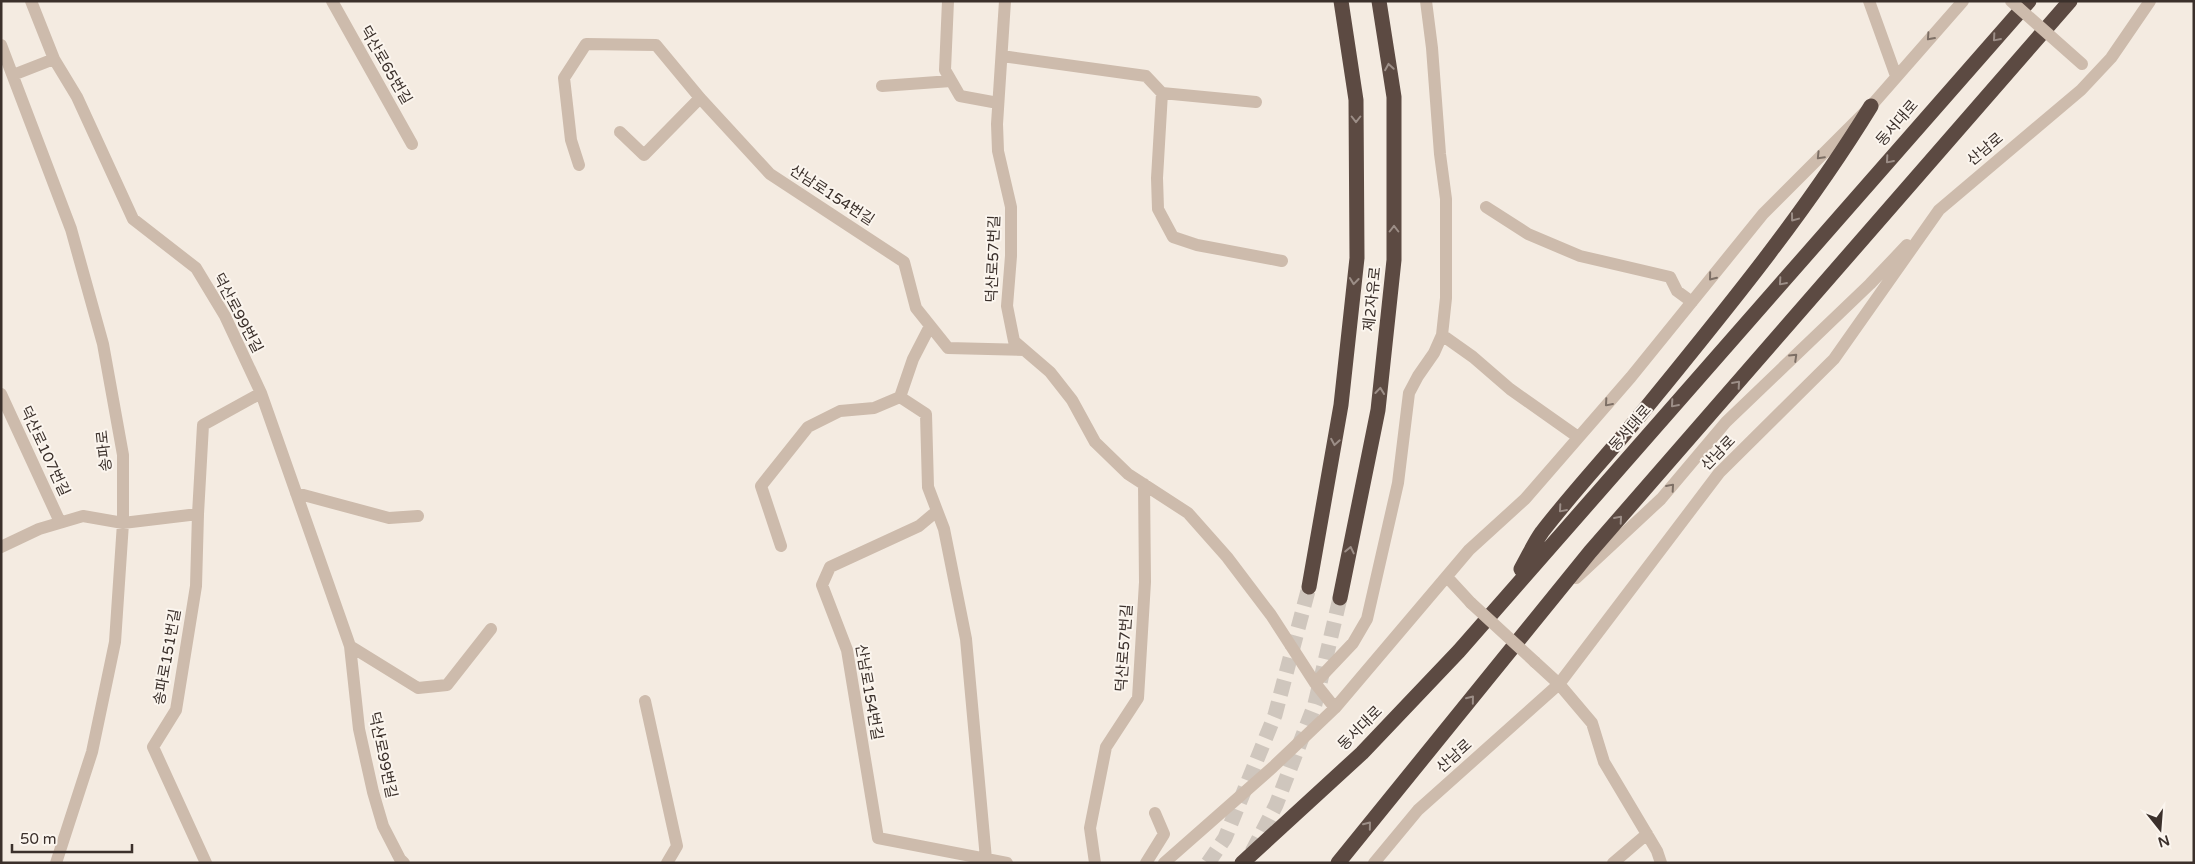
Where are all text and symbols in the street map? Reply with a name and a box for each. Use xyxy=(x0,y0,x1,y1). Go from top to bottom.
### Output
street label: 덕산로65번길 xyxy=(356,22,416,108)
one-way arrow xyxy=(1927,32,1936,41)
one-way arrow xyxy=(1993,32,2002,41)
one-way arrow xyxy=(1384,63,1395,71)
street label: 동서대로 xyxy=(1872,96,1922,150)
one-way arrow xyxy=(1351,116,1361,123)
street label: 산남로 xyxy=(1963,129,2007,169)
one-way arrow xyxy=(1817,150,1826,159)
one-way arrow xyxy=(1886,154,1895,163)
street label: 산남로154번길 xyxy=(786,161,878,229)
one-way arrow xyxy=(1792,212,1800,221)
street label: 덕산로57번길 xyxy=(982,215,1004,303)
one-way arrow xyxy=(1389,225,1399,232)
street label: 제2자유로 xyxy=(1360,266,1384,332)
street label: 덕산로99번길 xyxy=(209,270,267,356)
one-way arrow xyxy=(1708,272,1717,281)
one-way arrow xyxy=(1778,276,1787,285)
one-way arrow xyxy=(1349,278,1360,286)
one-way arrow xyxy=(1789,354,1798,363)
one-way arrow xyxy=(1731,380,1740,389)
one-way arrow xyxy=(1374,387,1385,395)
one-way arrow xyxy=(1605,397,1614,406)
one-way arrow xyxy=(1671,398,1680,407)
street label: 동서대로 xyxy=(1605,401,1655,455)
street label: 덕산로107번길 xyxy=(16,403,74,499)
street label: 송파로 xyxy=(93,429,115,473)
street label: 산남로 xyxy=(1697,432,1739,474)
one-way arrow xyxy=(1330,438,1340,447)
one-way arrow xyxy=(1665,484,1674,493)
one-way arrow xyxy=(1558,504,1567,513)
one-way arrow xyxy=(1613,516,1622,525)
one-way arrow xyxy=(1344,546,1354,555)
street label: 덕산로57번길 xyxy=(1112,604,1136,692)
street label: 송파로151번길 xyxy=(150,608,184,706)
street label: 산남로154번길 xyxy=(852,643,886,741)
one-way arrow xyxy=(1465,695,1474,704)
street label: 동서대로 xyxy=(1334,702,1386,754)
street label: 덕산로99번길 xyxy=(365,710,401,800)
street label: 산남로 xyxy=(1433,735,1475,777)
north arrow xyxy=(2135,804,2185,854)
scale bar xyxy=(12,822,132,854)
one-way arrow xyxy=(1363,822,1371,831)
text: 50 m xyxy=(20,830,57,848)
text: N xyxy=(2156,831,2172,851)

